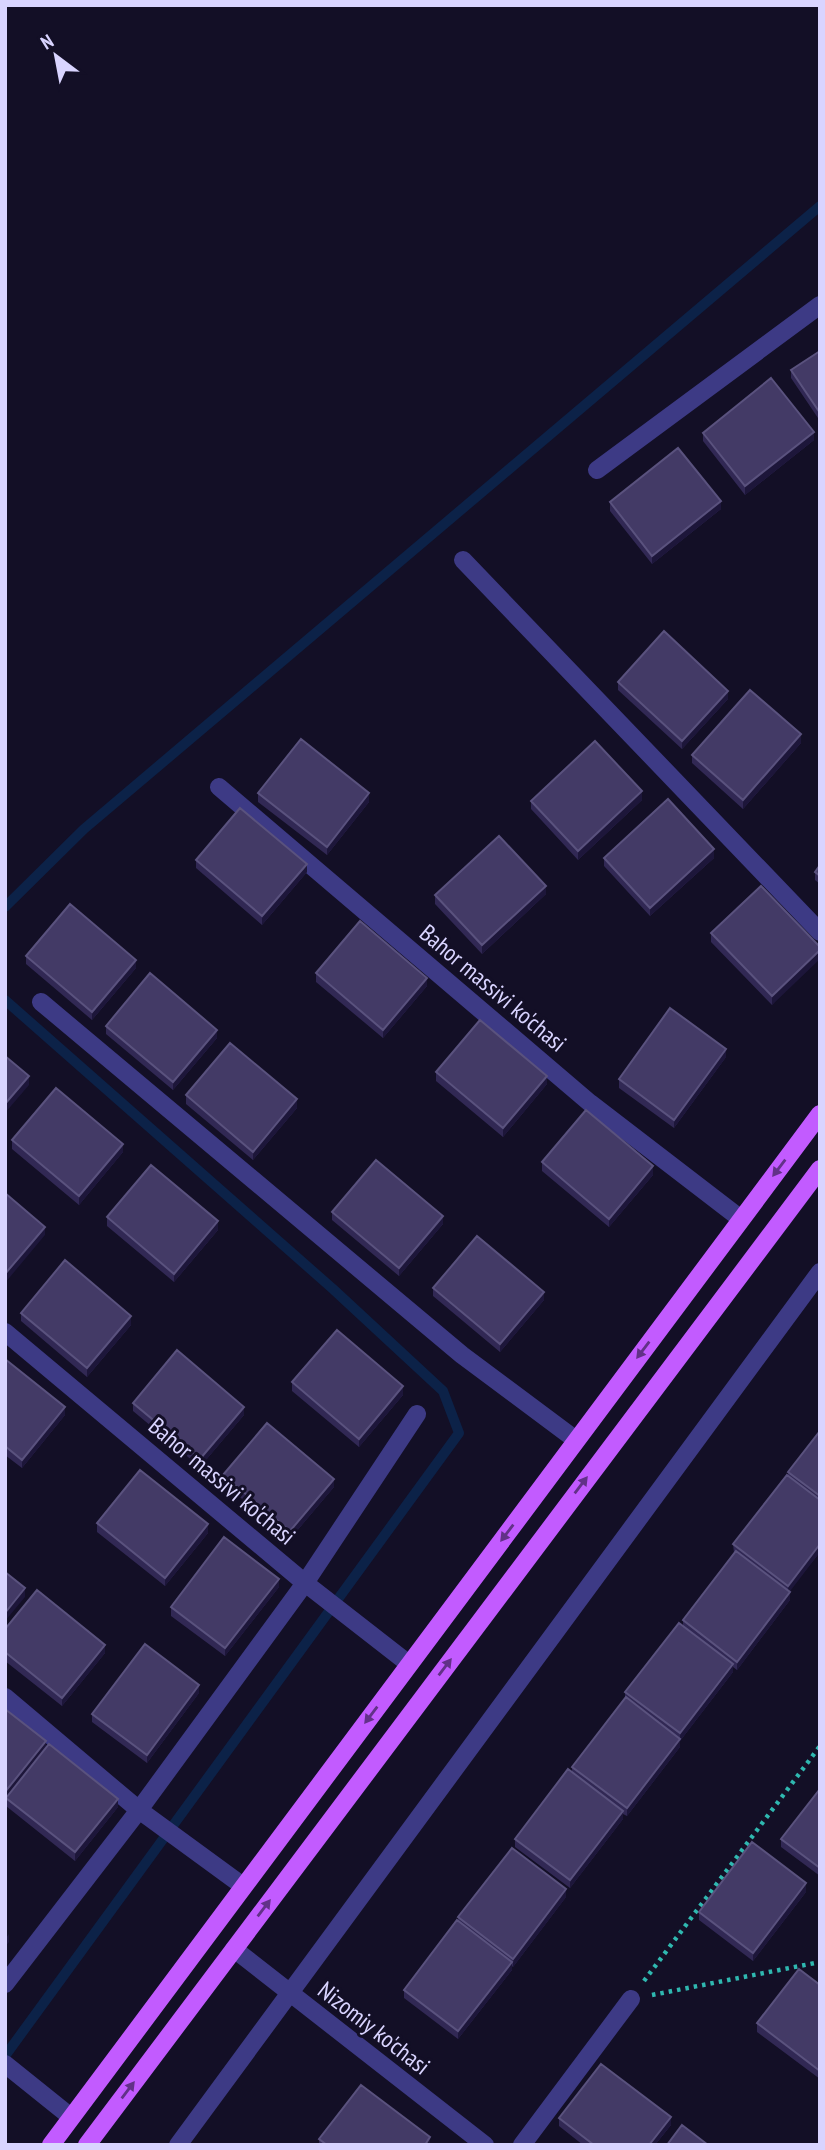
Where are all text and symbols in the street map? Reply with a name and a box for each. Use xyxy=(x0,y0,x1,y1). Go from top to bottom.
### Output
north arrow xyxy=(21,21,91,91)
text: N xyxy=(36,29,58,54)
street label: Bahor massivi ko'chasi xyxy=(413,917,573,1059)
one-way arrow xyxy=(772,1159,786,1177)
one-way arrow xyxy=(635,1341,650,1359)
street label: Bahor massivi ko'chasi xyxy=(142,1410,302,1552)
one-way arrow xyxy=(574,1476,588,1494)
one-way arrow xyxy=(500,1524,514,1542)
one-way arrow xyxy=(437,1658,451,1676)
one-way arrow xyxy=(364,1706,378,1724)
one-way arrow xyxy=(257,1899,271,1917)
street label: Nizomiy ko'chasi xyxy=(312,1975,436,2081)
one-way arrow xyxy=(120,2081,134,2099)

